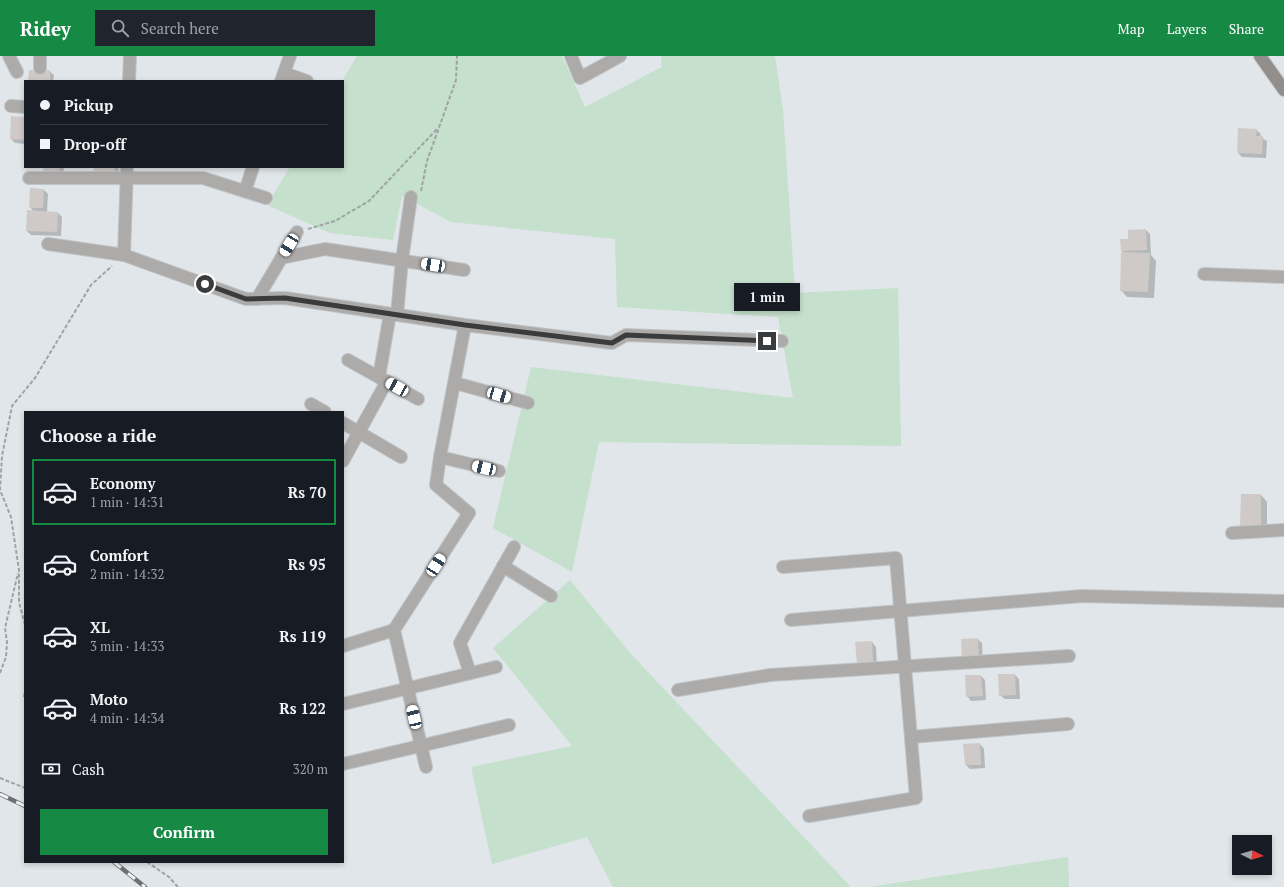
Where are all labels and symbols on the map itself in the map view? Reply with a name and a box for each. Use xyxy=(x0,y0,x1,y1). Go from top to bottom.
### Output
car xyxy=(278,232,300,258)
car xyxy=(420,257,446,273)
route start xyxy=(196,275,214,293)
callout: 1 min xyxy=(734,283,800,311)
route end xyxy=(758,332,776,350)
car xyxy=(384,376,410,398)
car xyxy=(486,386,512,404)
car xyxy=(471,459,497,477)
car xyxy=(424,552,448,578)
car xyxy=(405,704,423,730)
north arrow xyxy=(1232,835,1272,875)

